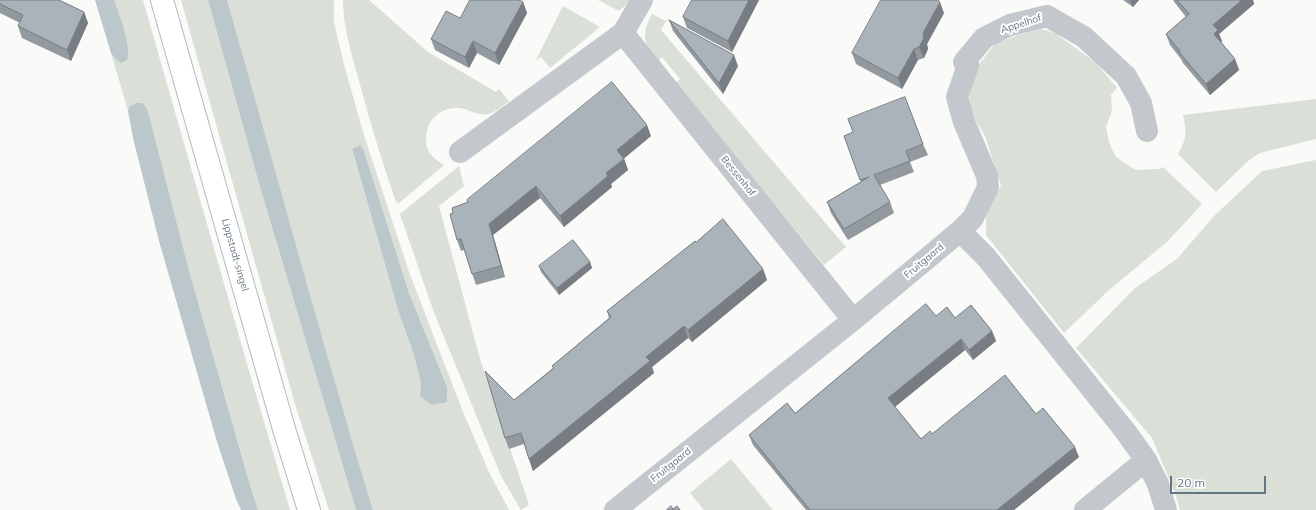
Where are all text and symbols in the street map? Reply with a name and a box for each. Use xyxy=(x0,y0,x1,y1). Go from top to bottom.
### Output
street label: Appelhof xyxy=(999,12,1043,36)
street label: Bessenhof xyxy=(718,153,758,199)
street label: Lippstadt-singel xyxy=(219,217,251,293)
street label: Fruitgaard xyxy=(902,241,946,281)
street label: Fruitgaard xyxy=(648,445,694,485)
scale bar xyxy=(1172,468,1268,494)
text: 20 m xyxy=(1177,475,1205,490)

